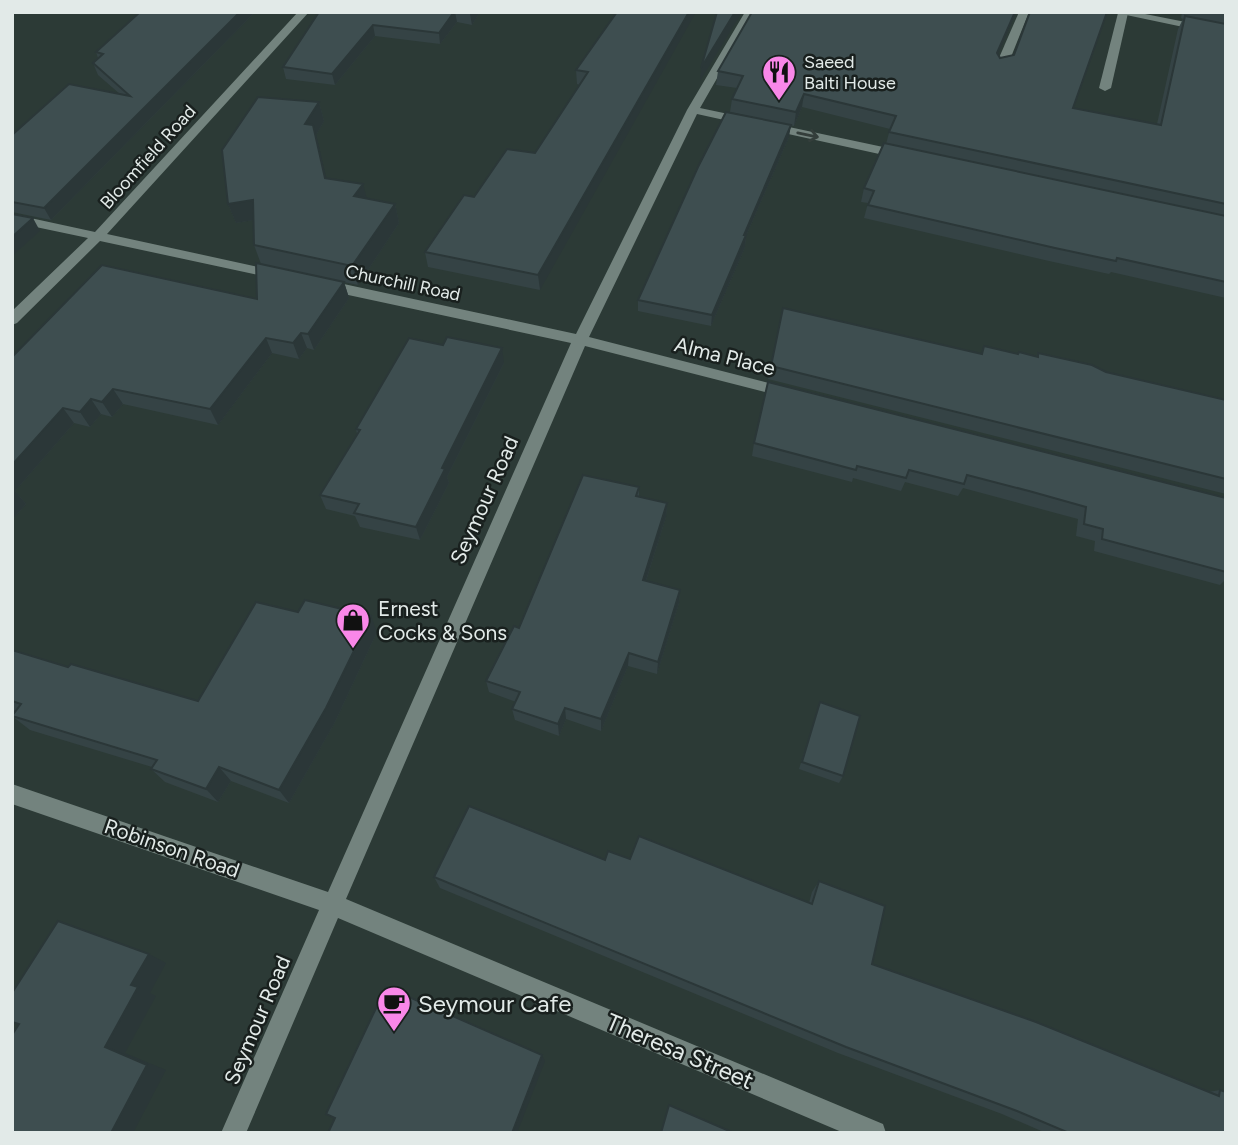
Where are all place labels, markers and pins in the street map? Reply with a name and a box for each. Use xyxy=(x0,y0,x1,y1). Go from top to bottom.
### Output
place label: Saeed Balti House xyxy=(804,51,896,94)
restaurant icon: Saeed Balti House xyxy=(760,53,798,102)
place label: Ernest Cocks & Sons xyxy=(378,596,507,645)
shop icon: Ernest Cocks & Sons xyxy=(334,601,372,650)
cafe icon: Seymour Cafe xyxy=(375,984,413,1033)
place label: Seymour Cafe xyxy=(418,989,571,1018)

